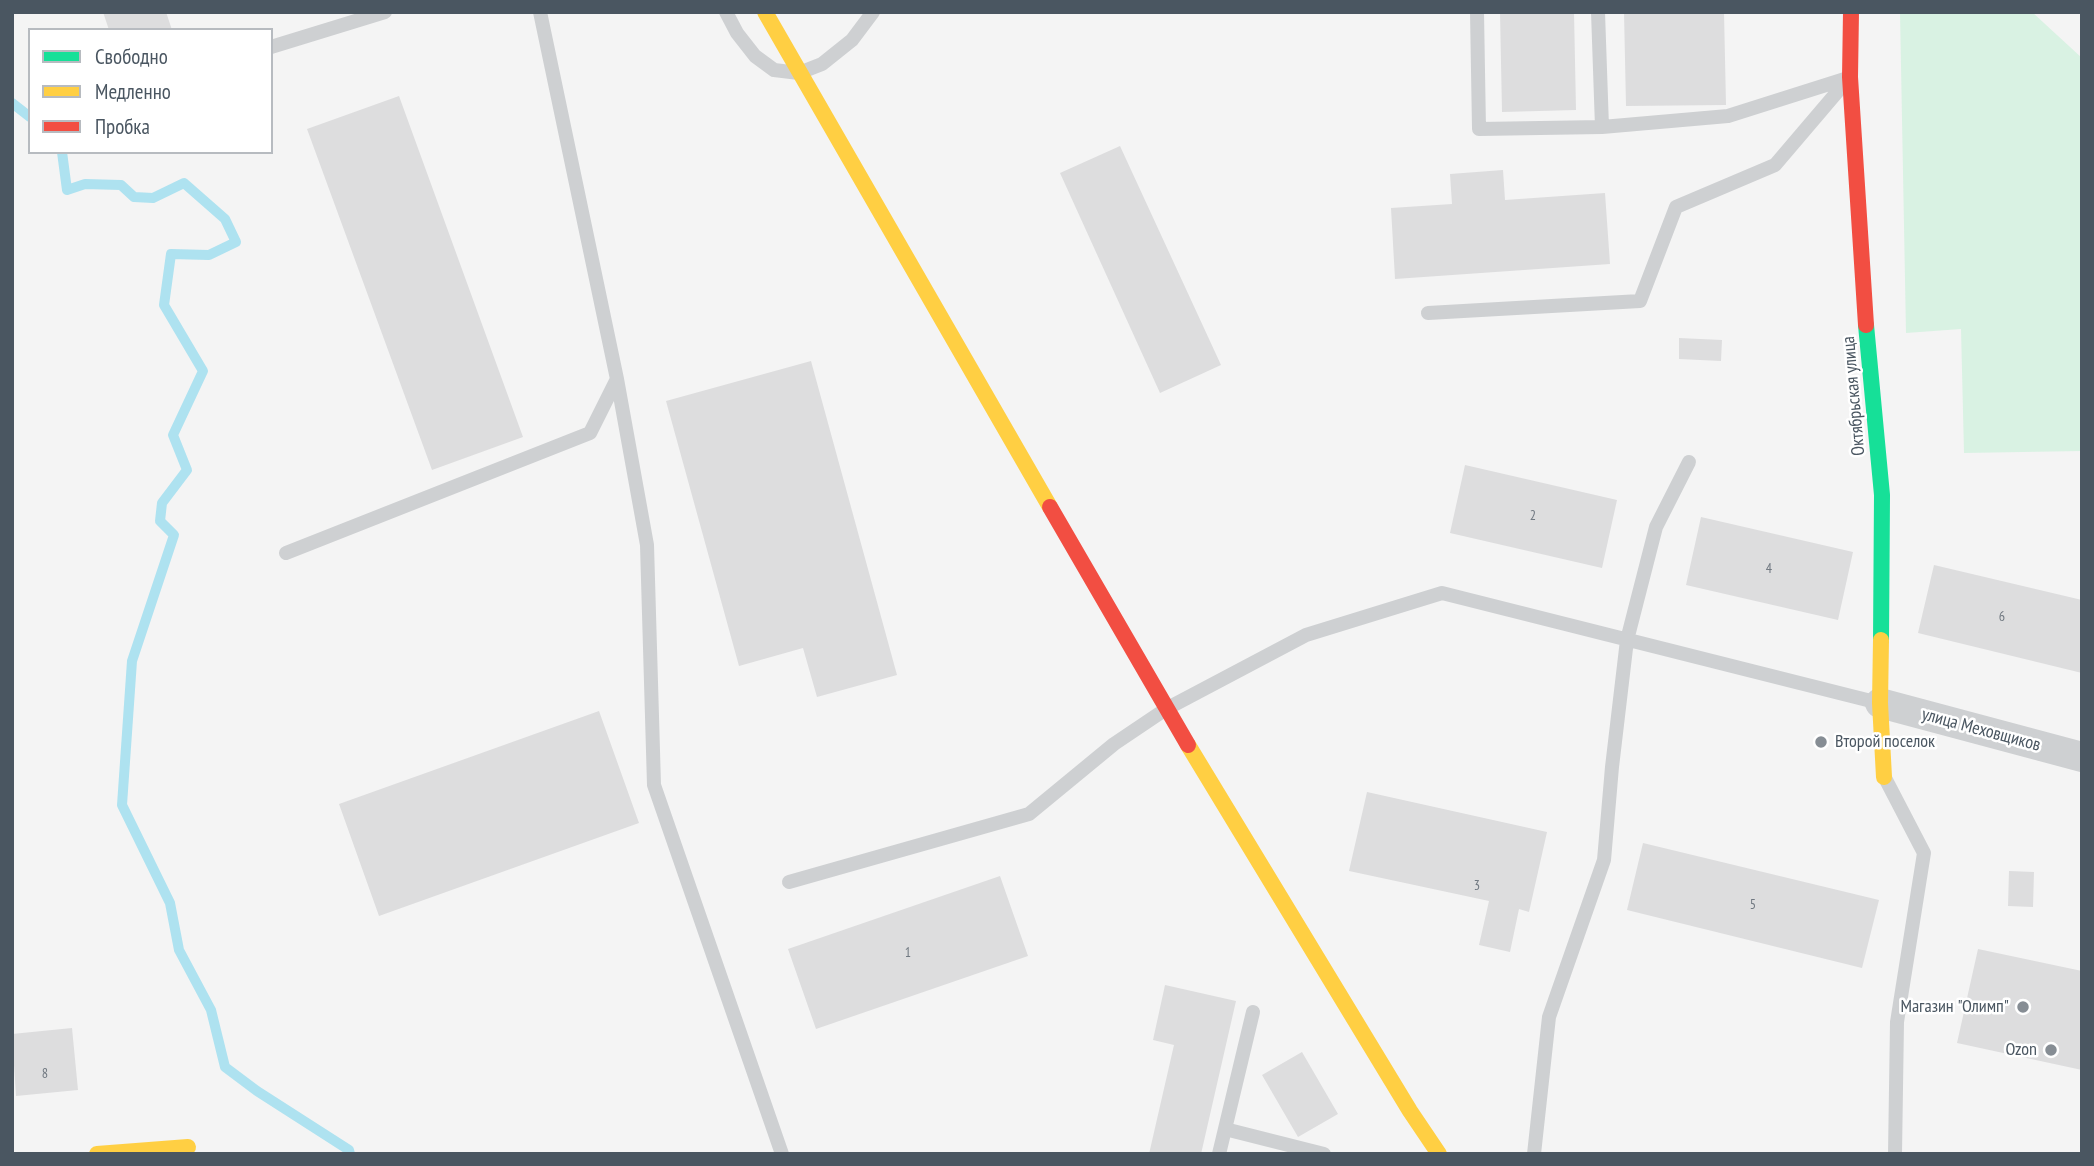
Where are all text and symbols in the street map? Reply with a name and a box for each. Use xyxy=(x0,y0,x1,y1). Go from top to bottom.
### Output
legend xyxy=(28,28,273,154)
text: Свободно xyxy=(95,43,168,70)
text: Медленно xyxy=(95,78,171,105)
text: Пробка xyxy=(95,113,150,140)
street label: Октябрьская улица xyxy=(1838,335,1870,457)
house number: 2 xyxy=(1530,508,1536,524)
house number: 4 xyxy=(1766,561,1772,577)
house number: 6 xyxy=(1999,609,2005,625)
street label: улица Меховщиков xyxy=(1919,704,2043,756)
place label: Второй поселок xyxy=(1835,731,1935,753)
marker: Второй поселок xyxy=(1813,734,1829,750)
house number: 3 xyxy=(1474,878,1480,894)
house number: 5 xyxy=(1750,897,1756,913)
house number: 1 xyxy=(905,945,911,961)
place label: Магазин "Олимп" xyxy=(1900,996,2009,1018)
marker: Магазин "Олимп" xyxy=(2015,999,2031,1015)
place label: Ozon xyxy=(2005,1039,2037,1061)
marker: Ozon xyxy=(2043,1042,2059,1058)
house number: 8 xyxy=(42,1066,48,1082)

